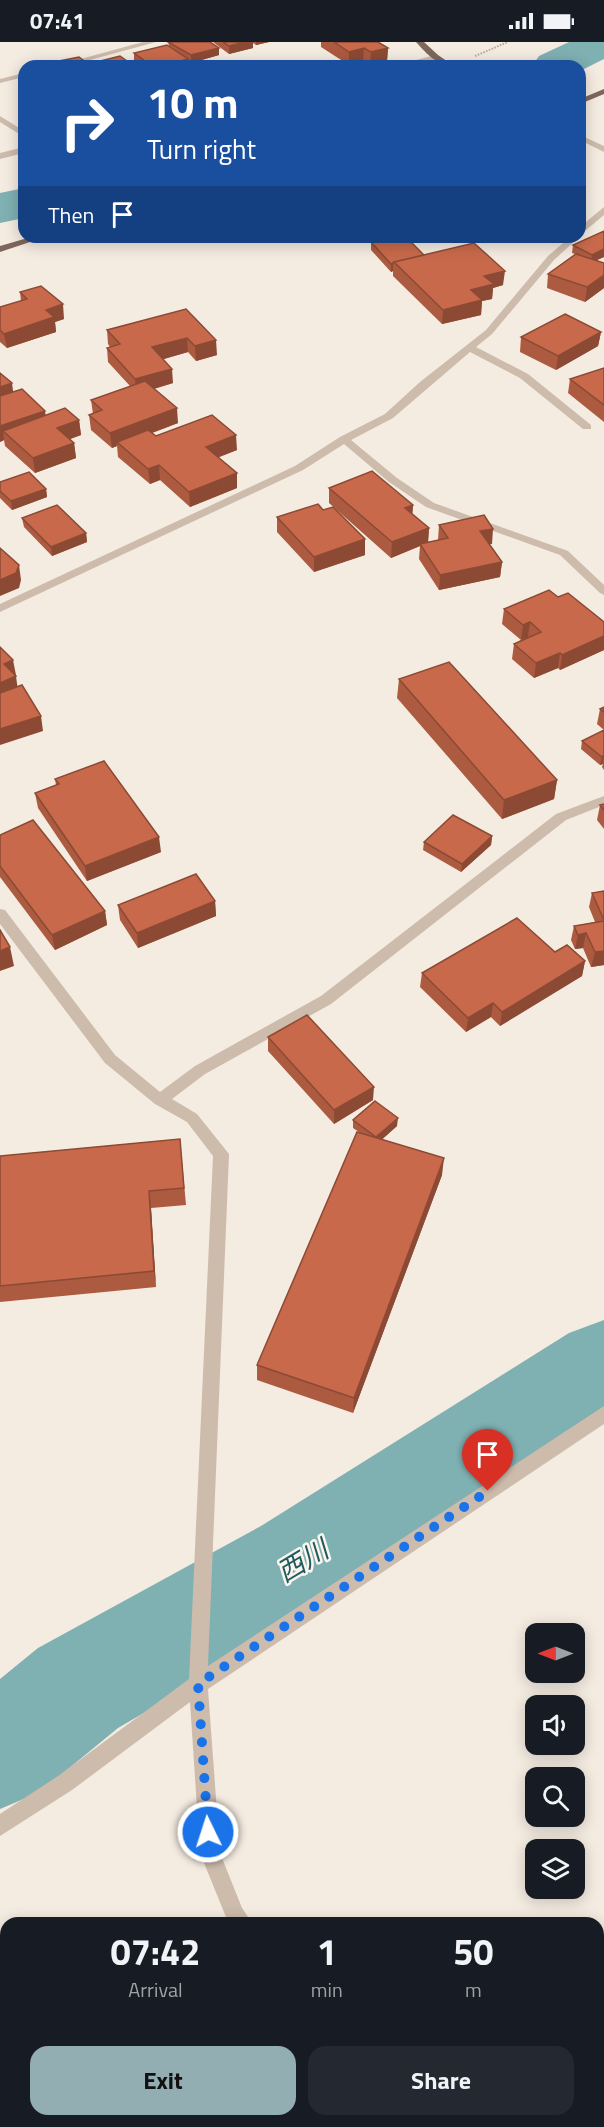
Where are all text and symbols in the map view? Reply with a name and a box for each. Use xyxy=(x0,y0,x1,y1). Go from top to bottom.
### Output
text: 07:41 xyxy=(30,4,85,38)
text: 10 m xyxy=(147,70,239,134)
icon: right xyxy=(48,84,126,162)
text: Turn right xyxy=(147,128,256,169)
text: Then xyxy=(48,198,94,232)
icon: arrive xyxy=(106,198,139,231)
pin xyxy=(462,1429,513,1491)
icon: arrive xyxy=(471,1438,504,1471)
water label: 西川 xyxy=(268,1527,338,1591)
north arrow xyxy=(525,1623,585,1683)
map controls xyxy=(525,1623,585,1899)
button: sound xyxy=(525,1695,585,1755)
button: search xyxy=(525,1767,585,1827)
position arrow xyxy=(176,1800,240,1864)
button: layers xyxy=(525,1839,585,1899)
text: 07:42 xyxy=(110,1924,200,1979)
text: 1 xyxy=(317,1924,337,1979)
text: 50 xyxy=(453,1924,493,1979)
text: Arrival xyxy=(128,1974,183,2005)
text: min xyxy=(311,1974,343,2005)
text: m xyxy=(465,1974,482,2005)
button: Exit xyxy=(30,2046,296,2115)
button: Share xyxy=(308,2046,574,2115)

